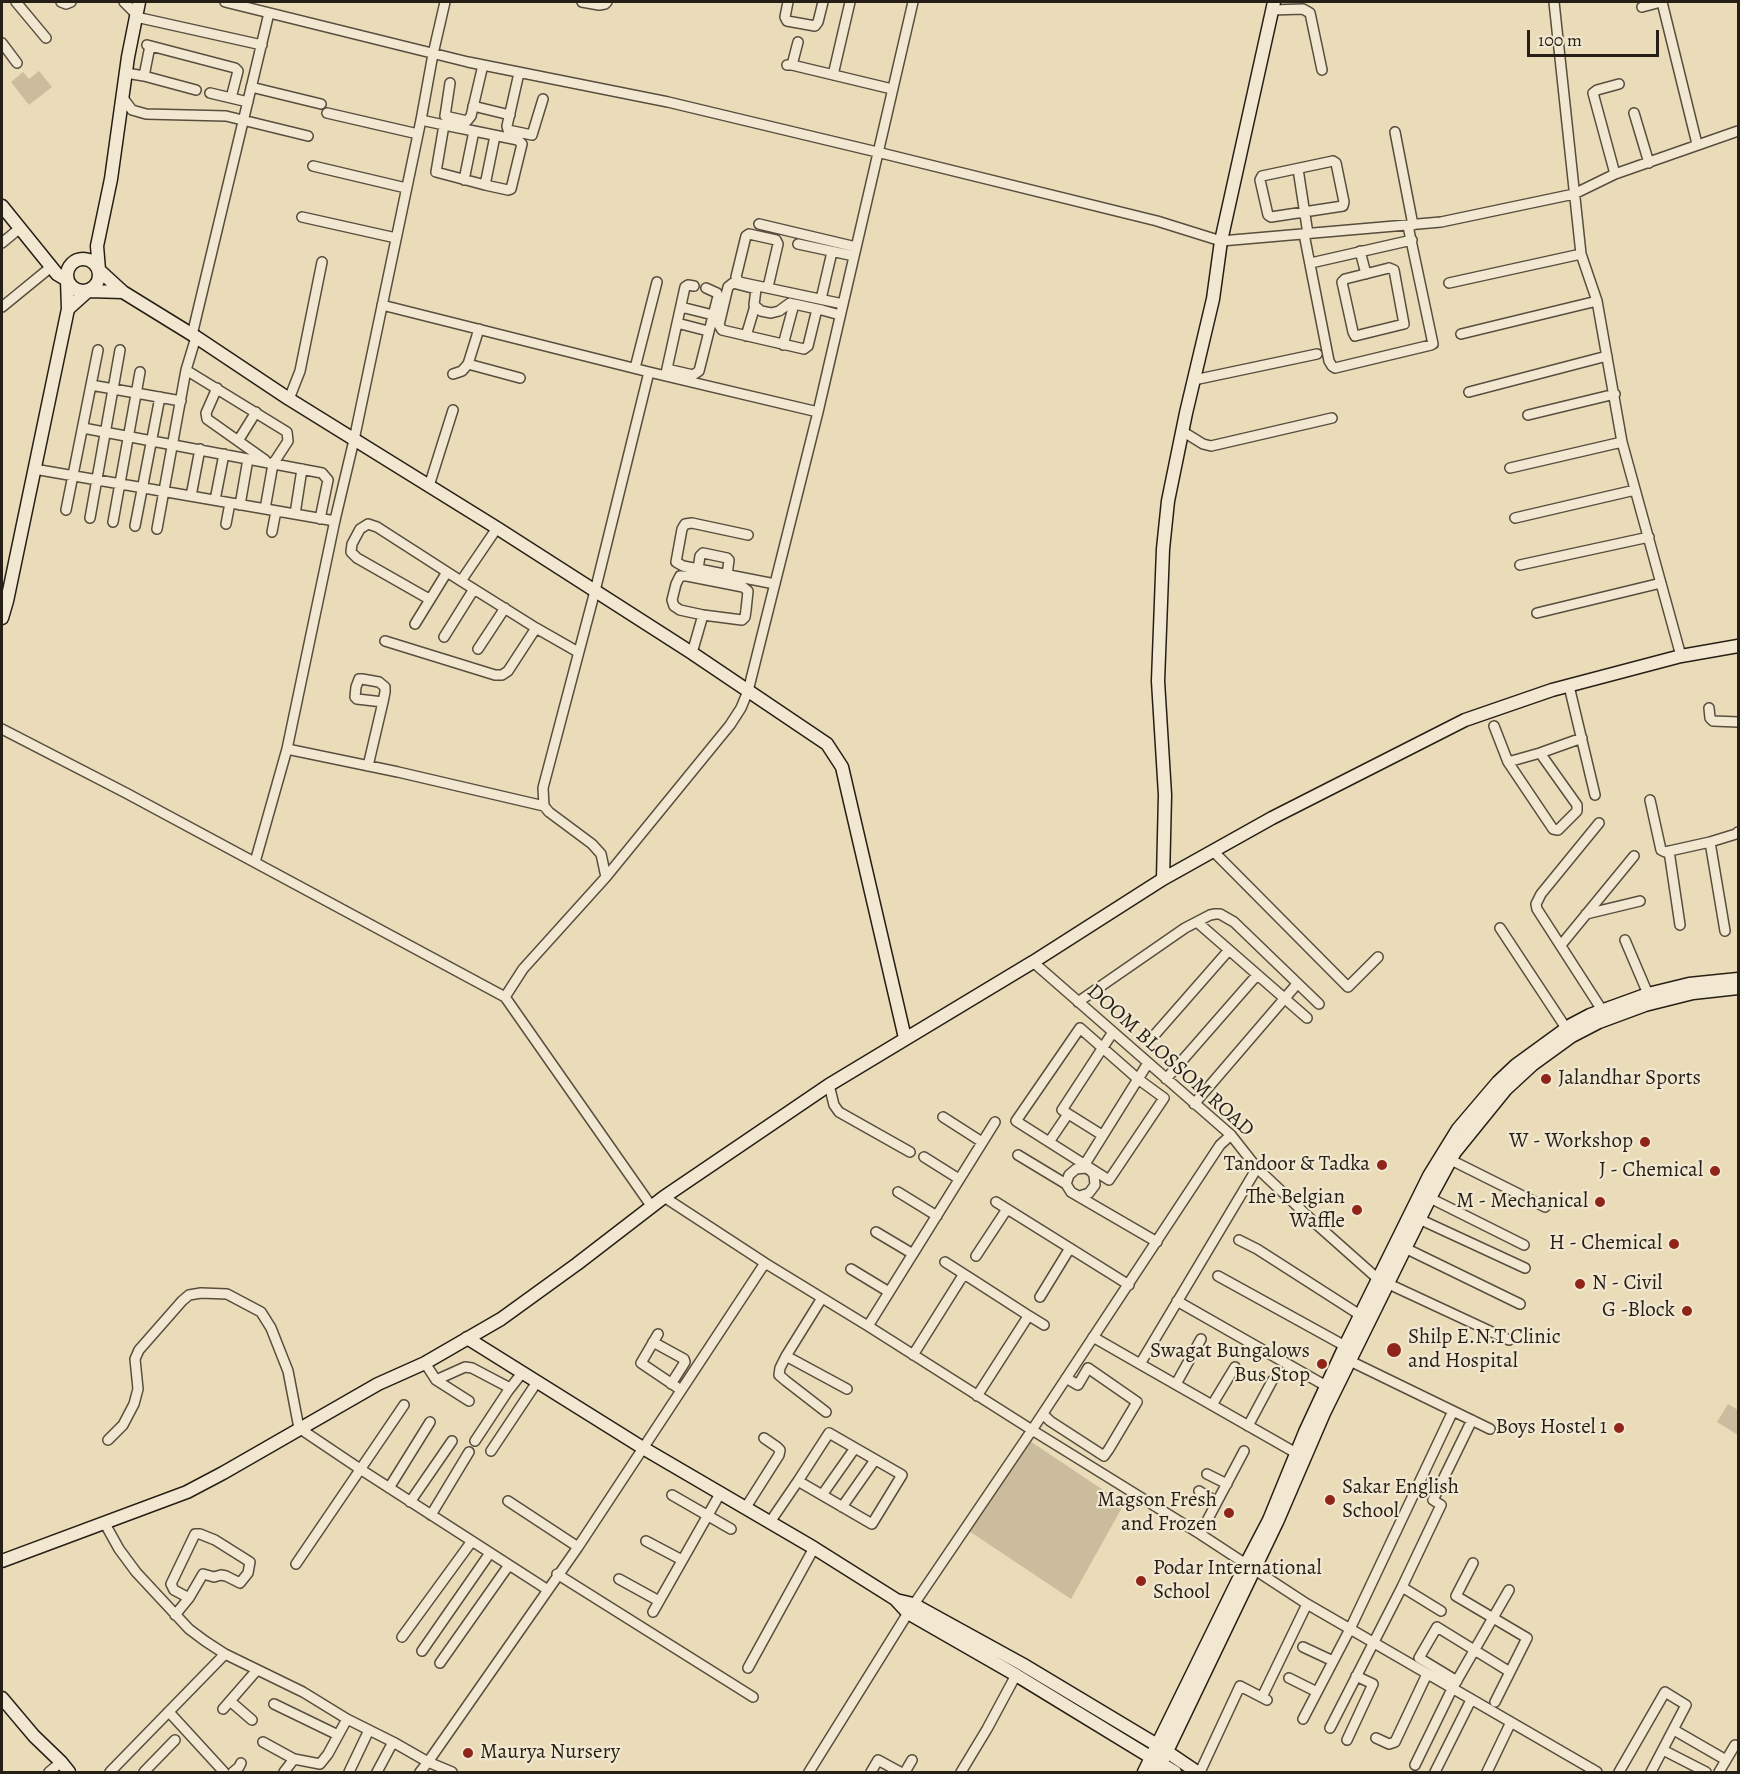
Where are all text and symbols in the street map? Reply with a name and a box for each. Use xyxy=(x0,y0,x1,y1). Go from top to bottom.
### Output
scale bar xyxy=(1530,18,1662,56)
text: 100 m xyxy=(1538,28,1582,52)
street label: DOOM BLOSSOM ROAD xyxy=(1081,979,1259,1143)
place label: Jalandhar Sports xyxy=(1558,1066,1701,1092)
marker: Jalandhar Sports xyxy=(1539,1072,1553,1086)
place label: W - Workshop xyxy=(1509,1129,1633,1155)
marker: W - Workshop xyxy=(1638,1135,1652,1149)
place label: Tandoor & Tadka xyxy=(1224,1152,1370,1178)
marker: Tandoor & Tadka xyxy=(1375,1158,1389,1172)
place label: J - Chemical xyxy=(1599,1158,1703,1184)
marker: J - Chemical xyxy=(1708,1164,1722,1178)
place label: The Belgian Waffle xyxy=(1246,1185,1345,1235)
place label: M - Mechanical xyxy=(1456,1189,1588,1215)
marker: M - Mechanical xyxy=(1593,1195,1607,1209)
marker: The Belgian Waffle xyxy=(1350,1203,1364,1217)
place label: H - Chemical xyxy=(1549,1231,1662,1257)
marker: H - Chemical xyxy=(1667,1237,1681,1251)
place label: N - Civil xyxy=(1592,1271,1662,1297)
marker: N - Civil xyxy=(1573,1277,1587,1291)
place label: G -Block xyxy=(1602,1298,1675,1324)
marker: G -Block xyxy=(1680,1304,1694,1318)
place label: Shilp E.N.T Clinic and Hospital xyxy=(1408,1325,1561,1375)
place label: Swagat Bungalows Bus Stop xyxy=(1150,1339,1310,1389)
marker: Shilp E.N.T Clinic and Hospital xyxy=(1385,1341,1403,1359)
marker: Swagat Bungalows Bus Stop xyxy=(1315,1357,1329,1371)
place label: Boys Hostel 1 xyxy=(1495,1415,1607,1441)
marker: Boys Hostel 1 xyxy=(1612,1421,1626,1435)
place label: Sakar English School xyxy=(1342,1475,1459,1525)
place label: Magson Fresh and Frozen xyxy=(1097,1488,1217,1538)
marker: Sakar English School xyxy=(1323,1493,1337,1507)
marker: Magson Fresh and Frozen xyxy=(1222,1506,1236,1520)
place label: Podar International School xyxy=(1153,1556,1322,1606)
marker: Podar International School xyxy=(1134,1574,1148,1588)
place label: Maurya Nursery xyxy=(480,1740,620,1766)
marker: Maurya Nursery xyxy=(461,1746,475,1760)

